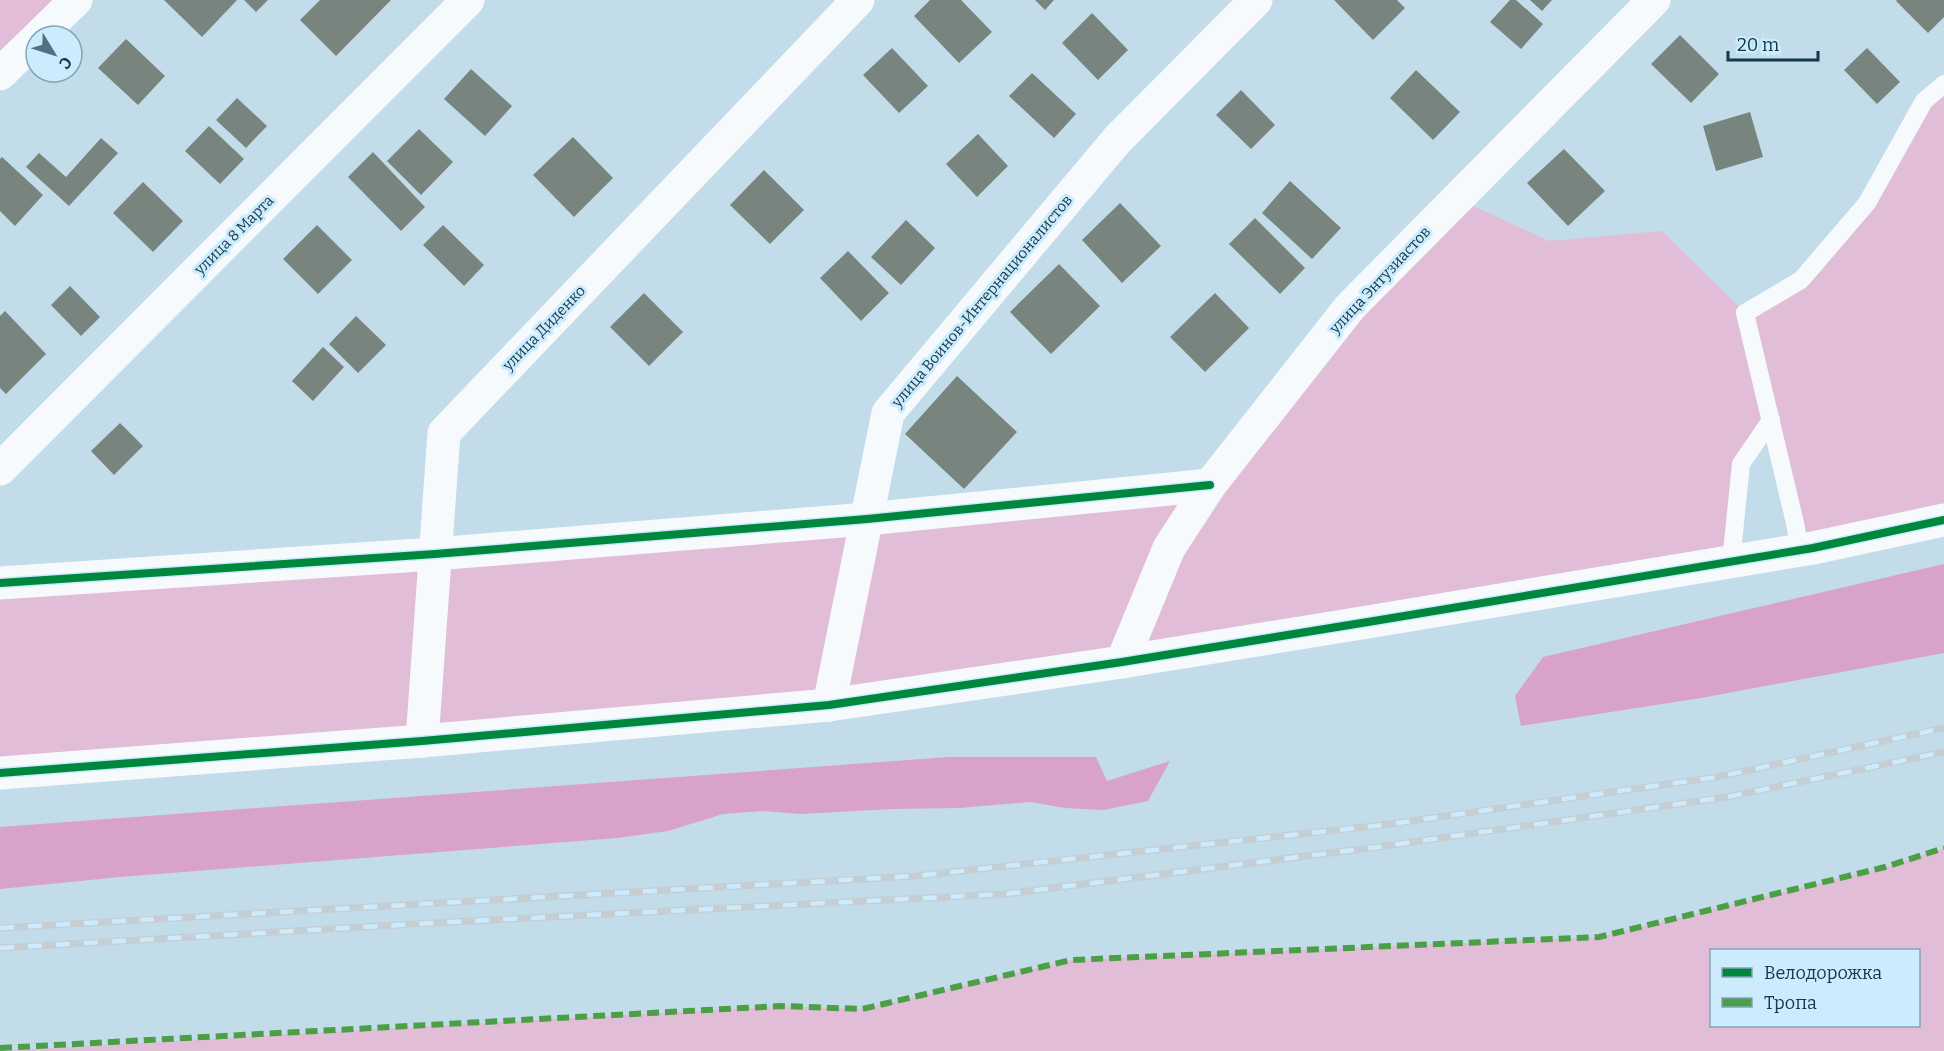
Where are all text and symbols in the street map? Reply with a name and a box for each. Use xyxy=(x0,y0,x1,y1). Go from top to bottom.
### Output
north arrow xyxy=(24,24,84,84)
scale bar xyxy=(1728,24,1818,62)
text: 20 m xyxy=(1737,34,1779,56)
text: С xyxy=(55,53,76,73)
street label: улица Воинов-Интернационалистов xyxy=(887,191,1076,412)
street label: улица 8 Марта xyxy=(190,192,277,279)
street label: улица Энтузиастов xyxy=(1325,223,1434,338)
street label: улица Диденко xyxy=(498,282,589,375)
legend xyxy=(1710,949,1920,1027)
text: Велодорожка xyxy=(1764,962,1882,984)
text: Тропа xyxy=(1764,992,1817,1014)

